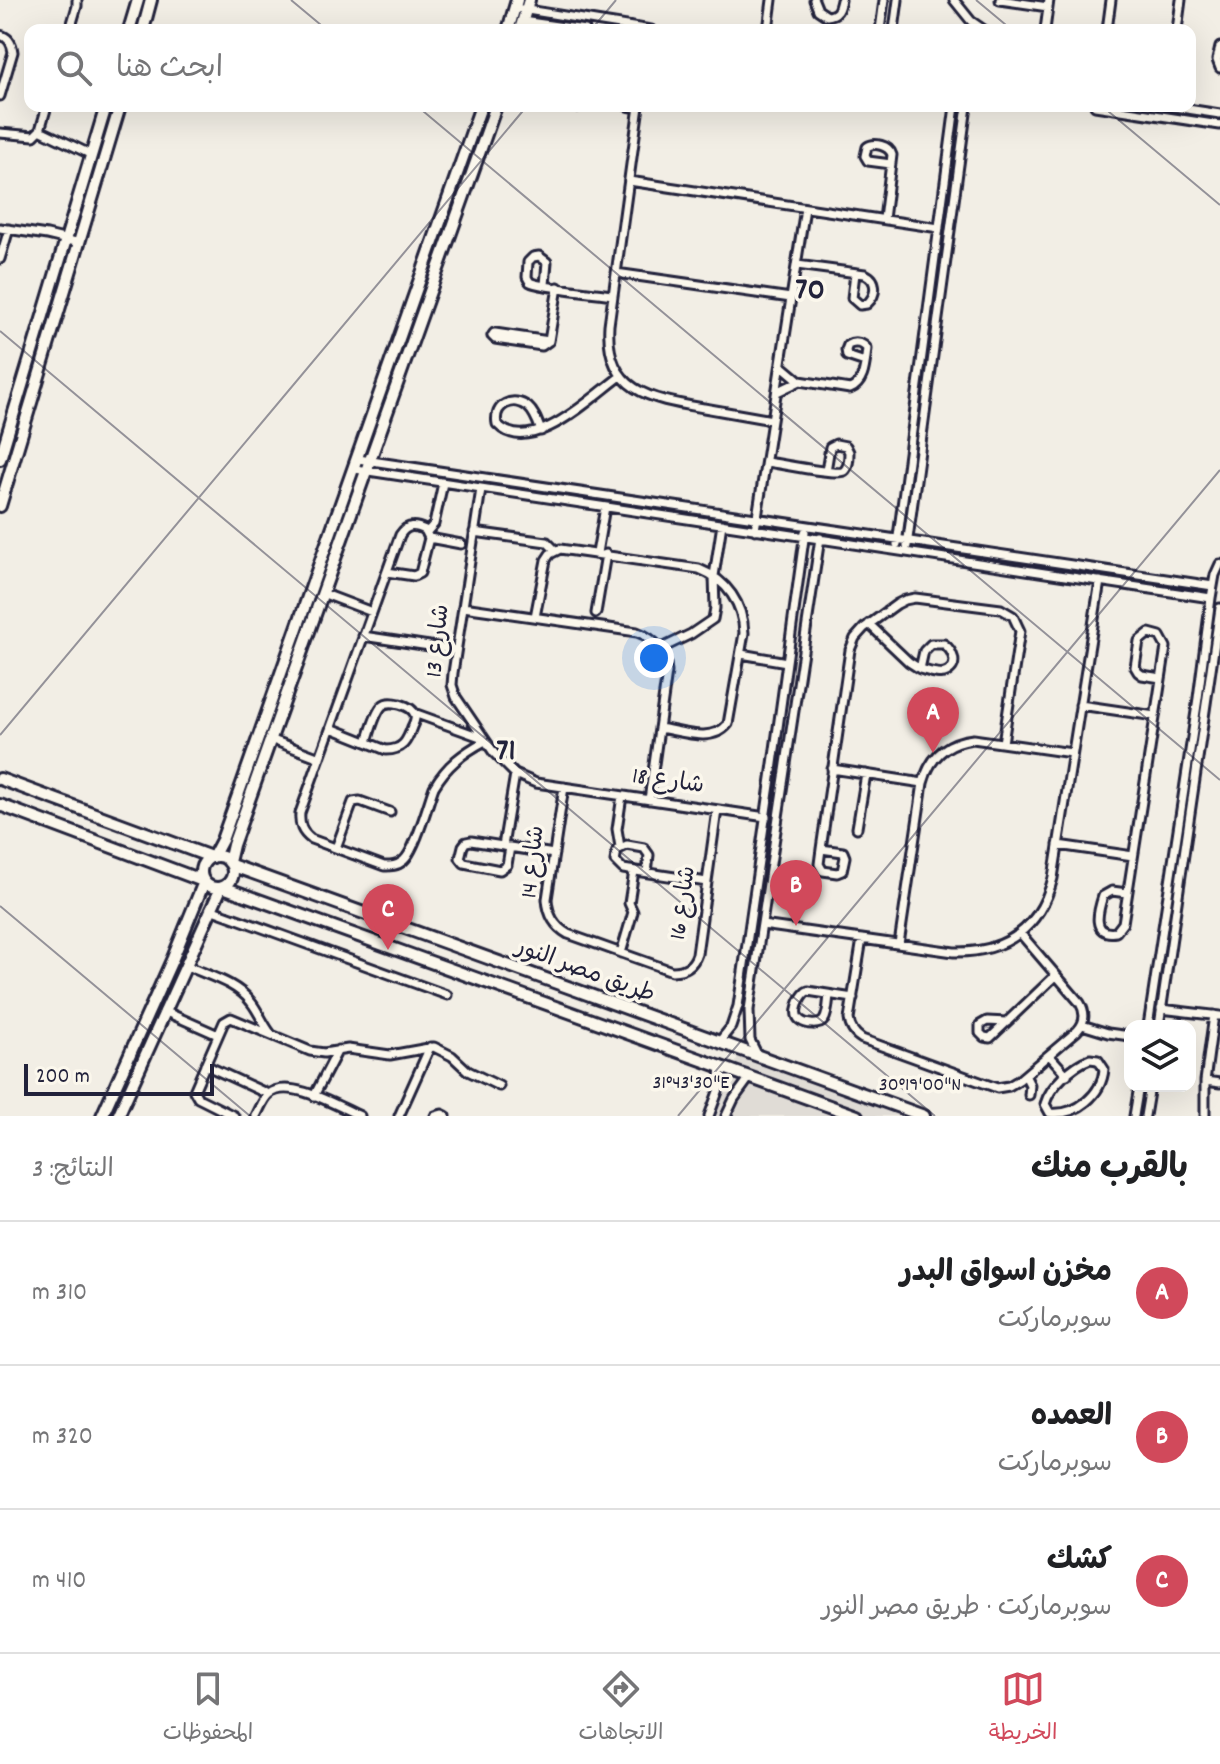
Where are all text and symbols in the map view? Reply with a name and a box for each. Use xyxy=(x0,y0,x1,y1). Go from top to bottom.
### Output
search box xyxy=(24,24,1196,112)
icon: search xyxy=(52,46,96,90)
text: ابحث هنا xyxy=(116,49,223,92)
district label: 70 xyxy=(795,269,825,315)
street label: شارع 13 xyxy=(418,603,460,679)
your location xyxy=(634,638,674,678)
pin: A xyxy=(907,687,959,753)
district label: 71 xyxy=(496,730,516,776)
street label: شارع 18 xyxy=(630,760,706,804)
street label: شارع 14 xyxy=(513,824,555,900)
pin: B xyxy=(770,860,822,926)
street label: شارع 16 xyxy=(662,864,706,942)
pin: C xyxy=(362,884,414,950)
street label: طريق مصر النور xyxy=(509,930,659,1013)
map controls xyxy=(1124,1020,1196,1092)
button: layers xyxy=(1124,1020,1196,1092)
scale bar xyxy=(24,1060,214,1096)
text: 200 m xyxy=(36,1062,90,1093)
text: 31°43'30"E xyxy=(653,1070,729,1098)
text: 30°19'00"N xyxy=(879,1072,961,1100)
text: بالقرب منك xyxy=(1031,1146,1188,1195)
text: النتائج: 3 xyxy=(32,1152,114,1189)
text: مخزن اسواق البدر xyxy=(900,1253,1112,1296)
text: 310 m xyxy=(32,1275,87,1312)
text: A xyxy=(1155,1275,1169,1312)
text: سوبرماركت xyxy=(998,1302,1112,1339)
text: العمده xyxy=(1031,1397,1112,1440)
text: 320 m xyxy=(32,1419,93,1456)
text: B xyxy=(1156,1419,1168,1456)
text: سوبرماركت xyxy=(998,1446,1112,1483)
text: كشك xyxy=(1047,1541,1112,1584)
text: 410 m xyxy=(32,1563,87,1600)
text: C xyxy=(1156,1563,1168,1600)
text: سوبرماركت · طريق مصر النور xyxy=(822,1590,1112,1627)
tab: المحفوظات xyxy=(163,1667,253,1751)
tab: الاتجاهات xyxy=(579,1667,663,1751)
tab: الخريطة xyxy=(989,1667,1057,1751)

